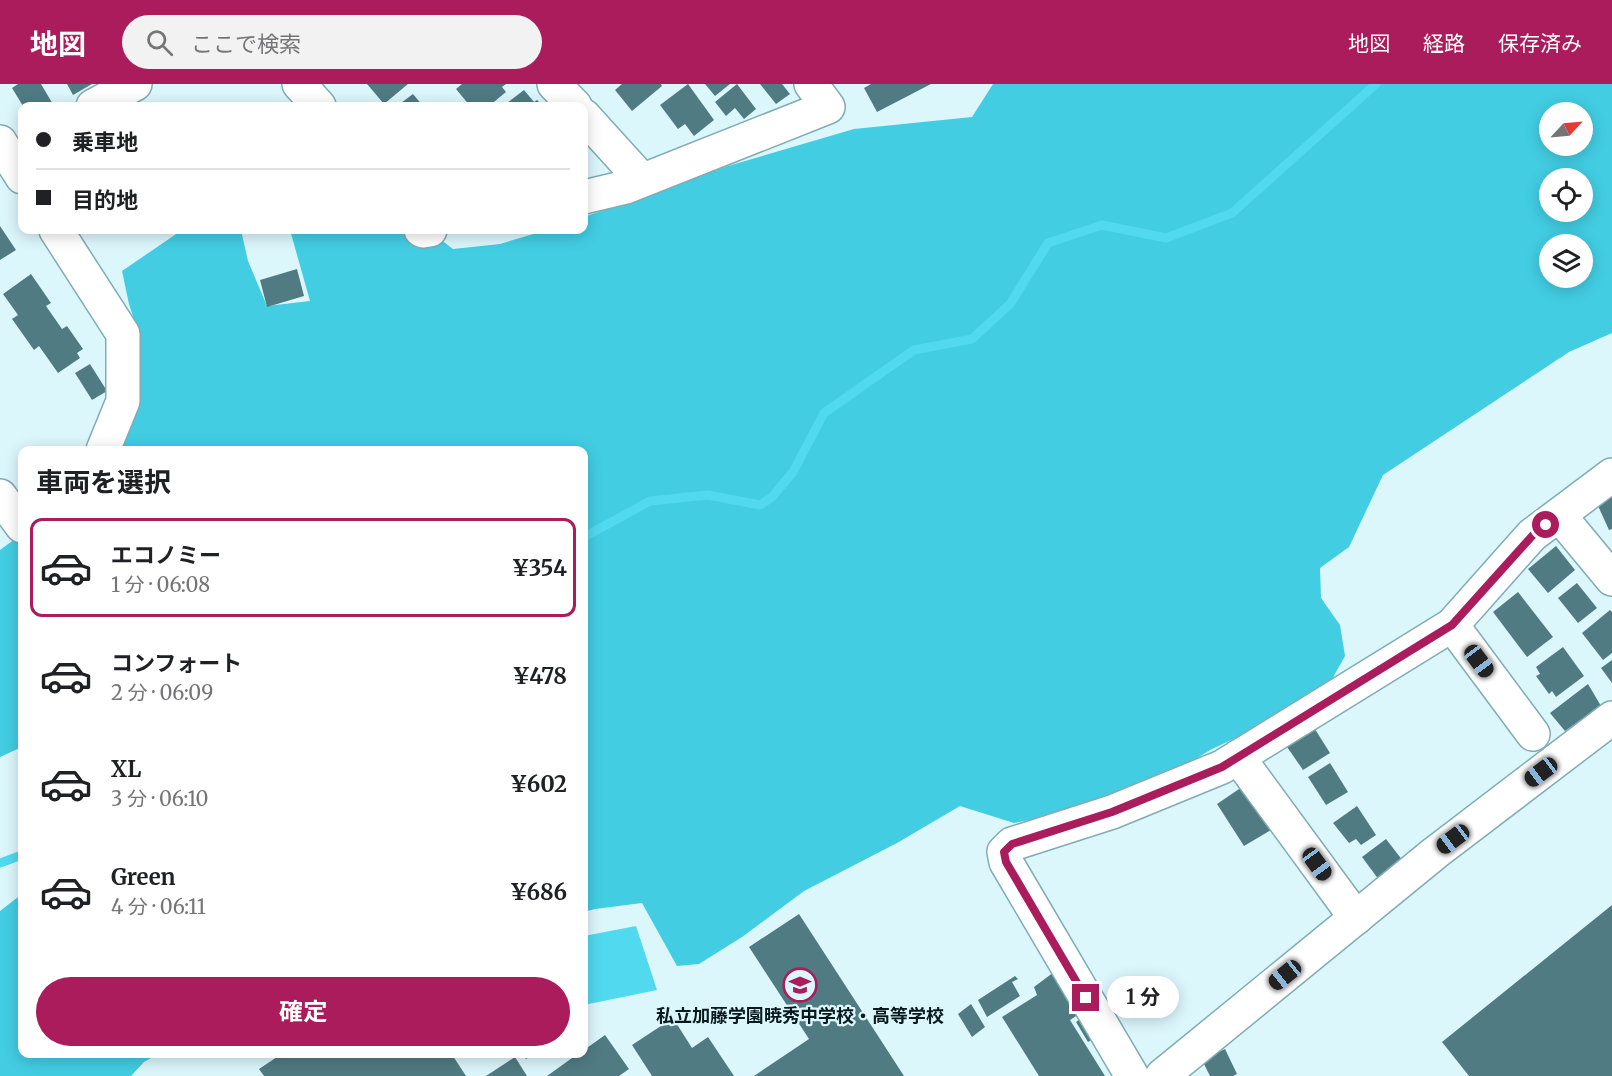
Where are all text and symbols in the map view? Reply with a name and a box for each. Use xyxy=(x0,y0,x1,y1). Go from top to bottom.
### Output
search box xyxy=(122,15,542,69)
text: 地図 xyxy=(30,26,86,62)
icon: search xyxy=(143,26,176,59)
text: ここで検索 xyxy=(191,30,301,58)
text: 地図 xyxy=(1348,30,1390,57)
text: 経路 xyxy=(1423,30,1465,57)
text: 保存済み xyxy=(1498,30,1582,57)
north arrow xyxy=(1539,102,1593,156)
map controls xyxy=(1539,102,1593,288)
text: 乗車地 xyxy=(72,128,138,156)
button: locate xyxy=(1539,168,1593,222)
text: 目的地 xyxy=(72,186,138,214)
button: layers xyxy=(1539,234,1593,288)
text: 車両を選択 xyxy=(36,465,171,499)
route start xyxy=(1532,511,1559,538)
icon: car xyxy=(39,541,93,595)
text: エコノミー xyxy=(111,541,221,569)
text: ¥354 xyxy=(512,554,567,582)
text: 1 分 · 06:08 xyxy=(111,572,210,597)
car xyxy=(1461,641,1497,681)
icon: car xyxy=(39,649,93,703)
text: コンフォート xyxy=(111,649,242,677)
text: ¥478 xyxy=(513,662,567,690)
text: 2 分 · 06:09 xyxy=(111,680,213,705)
car xyxy=(1521,754,1561,790)
text: XL xyxy=(111,755,141,783)
icon: car xyxy=(39,757,93,811)
text: ¥602 xyxy=(510,770,567,798)
text: 3 分 · 06:10 xyxy=(111,786,208,811)
car xyxy=(1433,821,1473,857)
car xyxy=(1299,844,1335,884)
text: Green xyxy=(111,863,175,891)
icon: car xyxy=(39,865,93,919)
text: ¥686 xyxy=(510,878,567,906)
text: 4 分 · 06:11 xyxy=(111,894,206,919)
car xyxy=(1265,957,1305,993)
school or university icon: 私立加藤学園暁秀中学校・高等学校 xyxy=(782,967,818,1003)
button: 確定 xyxy=(36,977,570,1046)
callout: 1 分 xyxy=(1107,977,1179,1019)
route end xyxy=(1072,984,1099,1011)
text: 1 分 xyxy=(1126,984,1160,1009)
place label: 私立加藤学園暁秀中学校・高等学校 xyxy=(656,1004,944,1027)

